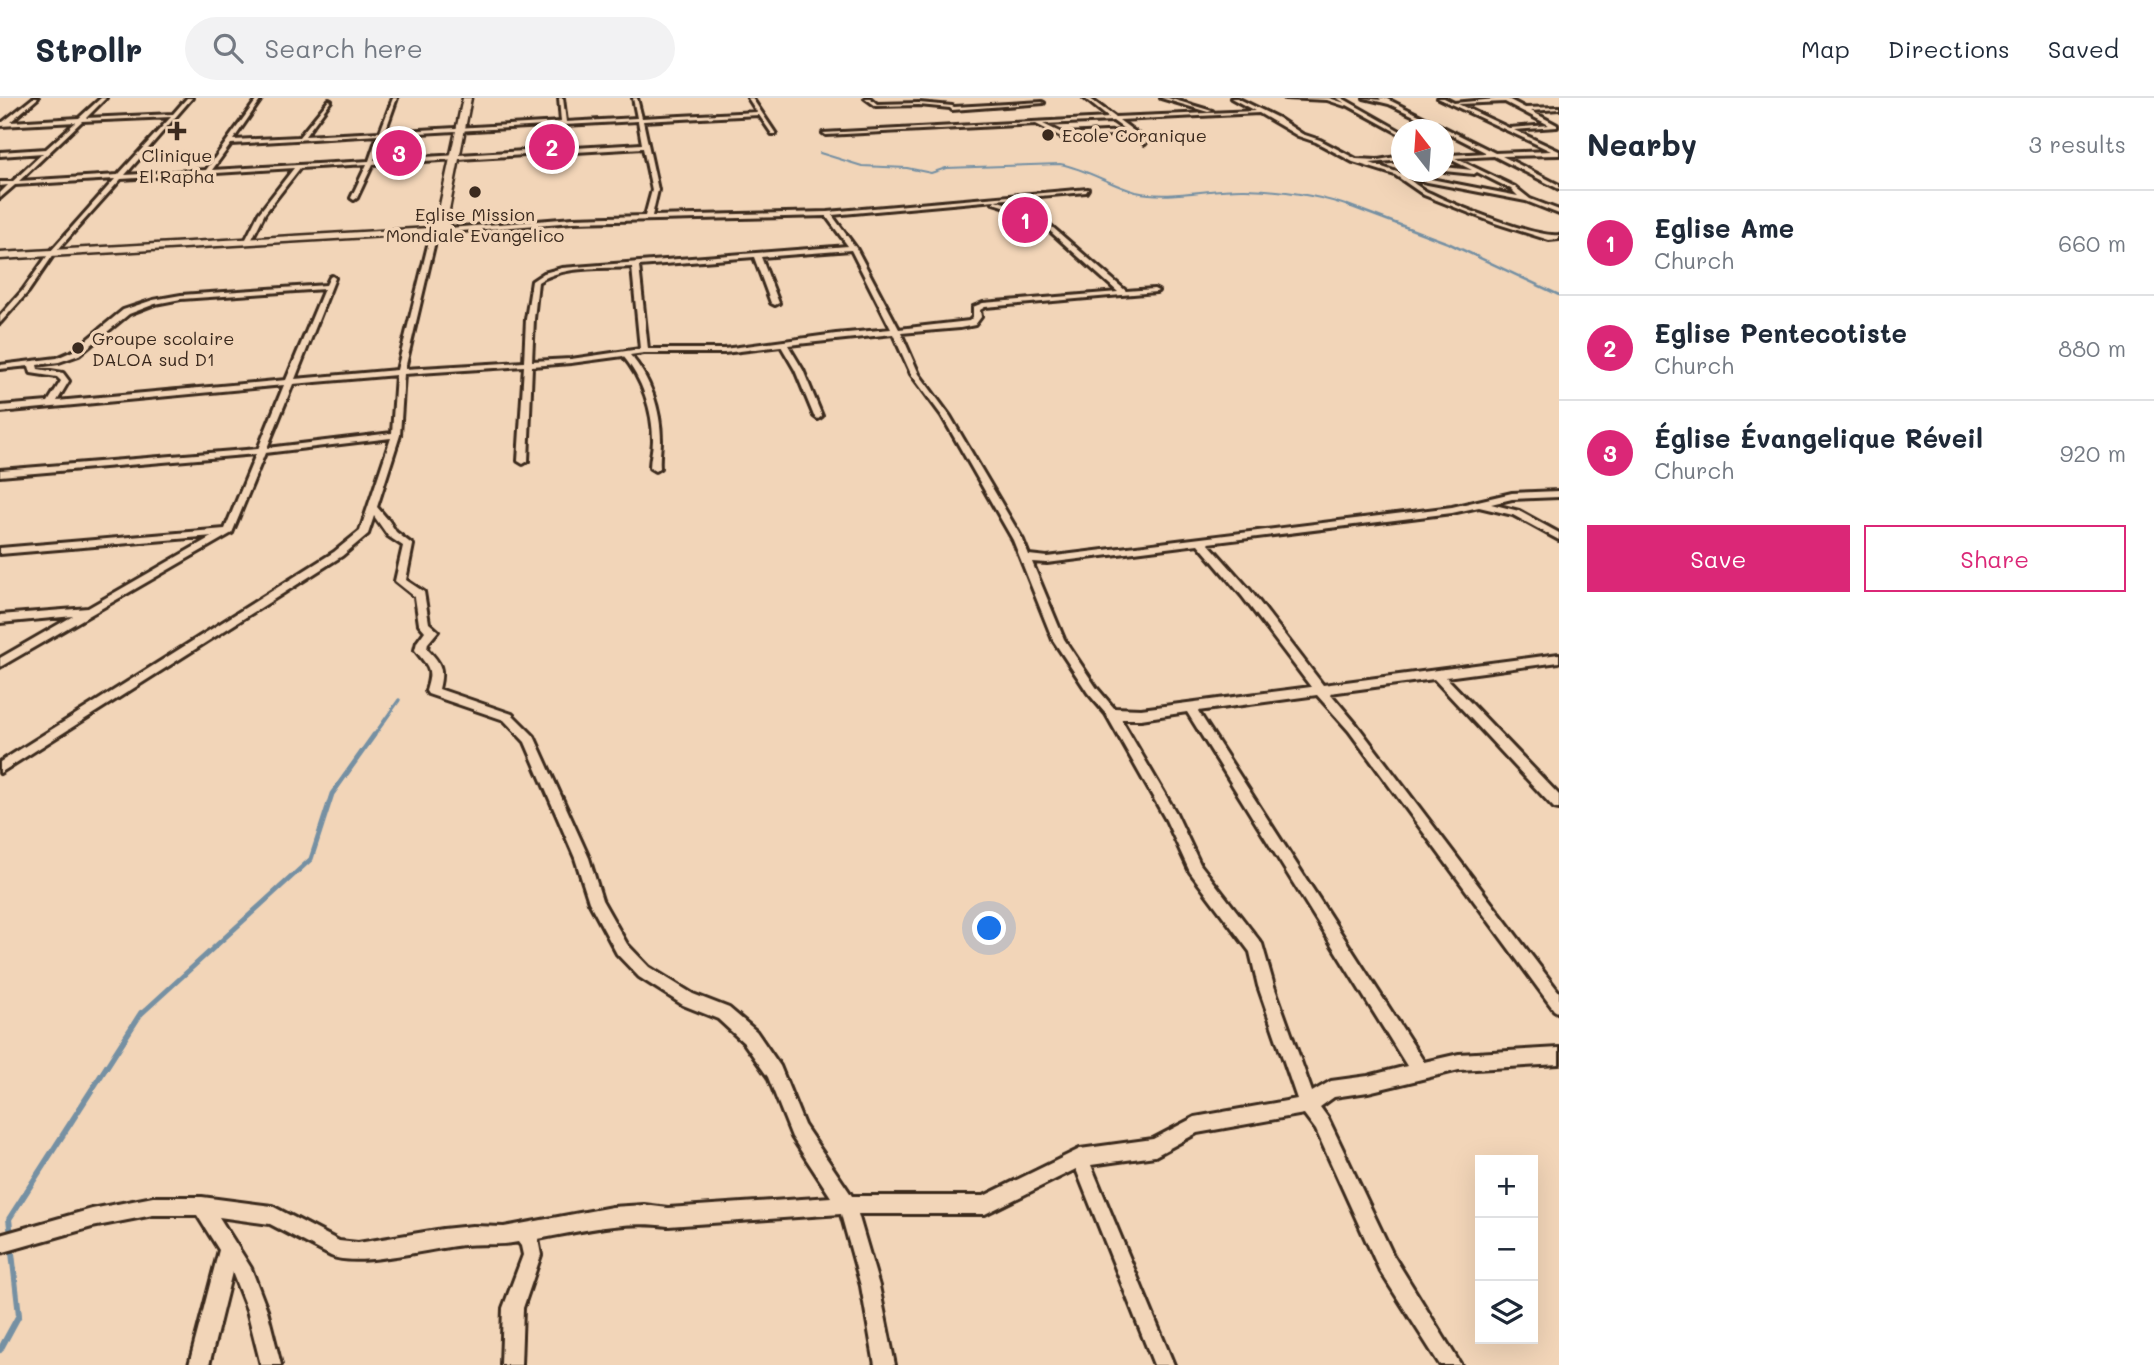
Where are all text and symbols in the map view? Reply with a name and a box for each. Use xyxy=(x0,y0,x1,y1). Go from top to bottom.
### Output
search box xyxy=(185,17,675,80)
text: Strollr xyxy=(35,27,143,70)
icon: search xyxy=(209,29,247,67)
text: Search here xyxy=(265,31,423,65)
text: Map xyxy=(1801,33,1850,64)
text: Directions xyxy=(1888,33,2010,64)
text: Saved xyxy=(2048,33,2119,64)
north arrow xyxy=(1391,119,1454,182)
marker: Clinique El Rapha xyxy=(167,121,187,141)
pin: 2 xyxy=(529,121,575,173)
place label: Ecole Coranique xyxy=(1062,123,1207,147)
text: Nearby xyxy=(1587,124,1697,164)
pin: 3 xyxy=(376,127,422,179)
marker: Ecole Coranique xyxy=(1040,127,1056,143)
text: 3 results xyxy=(2029,129,2126,159)
place label: Clinique El Rapha xyxy=(139,143,215,188)
marker: Eglise Mission Mondiale Evangelico xyxy=(467,184,483,200)
pin: 1 xyxy=(1002,194,1048,246)
place label: Eglise Mission Mondiale Evangelico xyxy=(386,202,565,247)
text: Eglise Ame xyxy=(1654,211,1794,245)
text: 1 xyxy=(1605,228,1615,258)
text: 660 m xyxy=(2058,228,2126,258)
text: Church xyxy=(1654,245,1734,275)
text: Eglise Pentecotiste xyxy=(1654,316,1907,350)
place label: Groupe scolaire DALOA sud D1 xyxy=(92,326,234,371)
text: 2 xyxy=(1604,333,1616,363)
text: 880 m xyxy=(2058,333,2126,363)
marker: Groupe scolaire DALOA sud D1 xyxy=(70,340,86,356)
text: Church xyxy=(1654,350,1734,380)
text: Église Évangelique Réveil xyxy=(1654,421,1983,455)
text: 3 xyxy=(1603,438,1617,468)
text: 920 m xyxy=(2060,438,2126,468)
text: Church xyxy=(1654,455,1734,485)
button: Save xyxy=(1587,525,1850,592)
button: Share xyxy=(1864,525,2126,592)
your location xyxy=(972,911,1006,945)
map controls xyxy=(1475,1155,1538,1344)
button: + xyxy=(1475,1155,1538,1218)
button: − xyxy=(1475,1218,1538,1281)
button: layers xyxy=(1475,1281,1538,1344)

